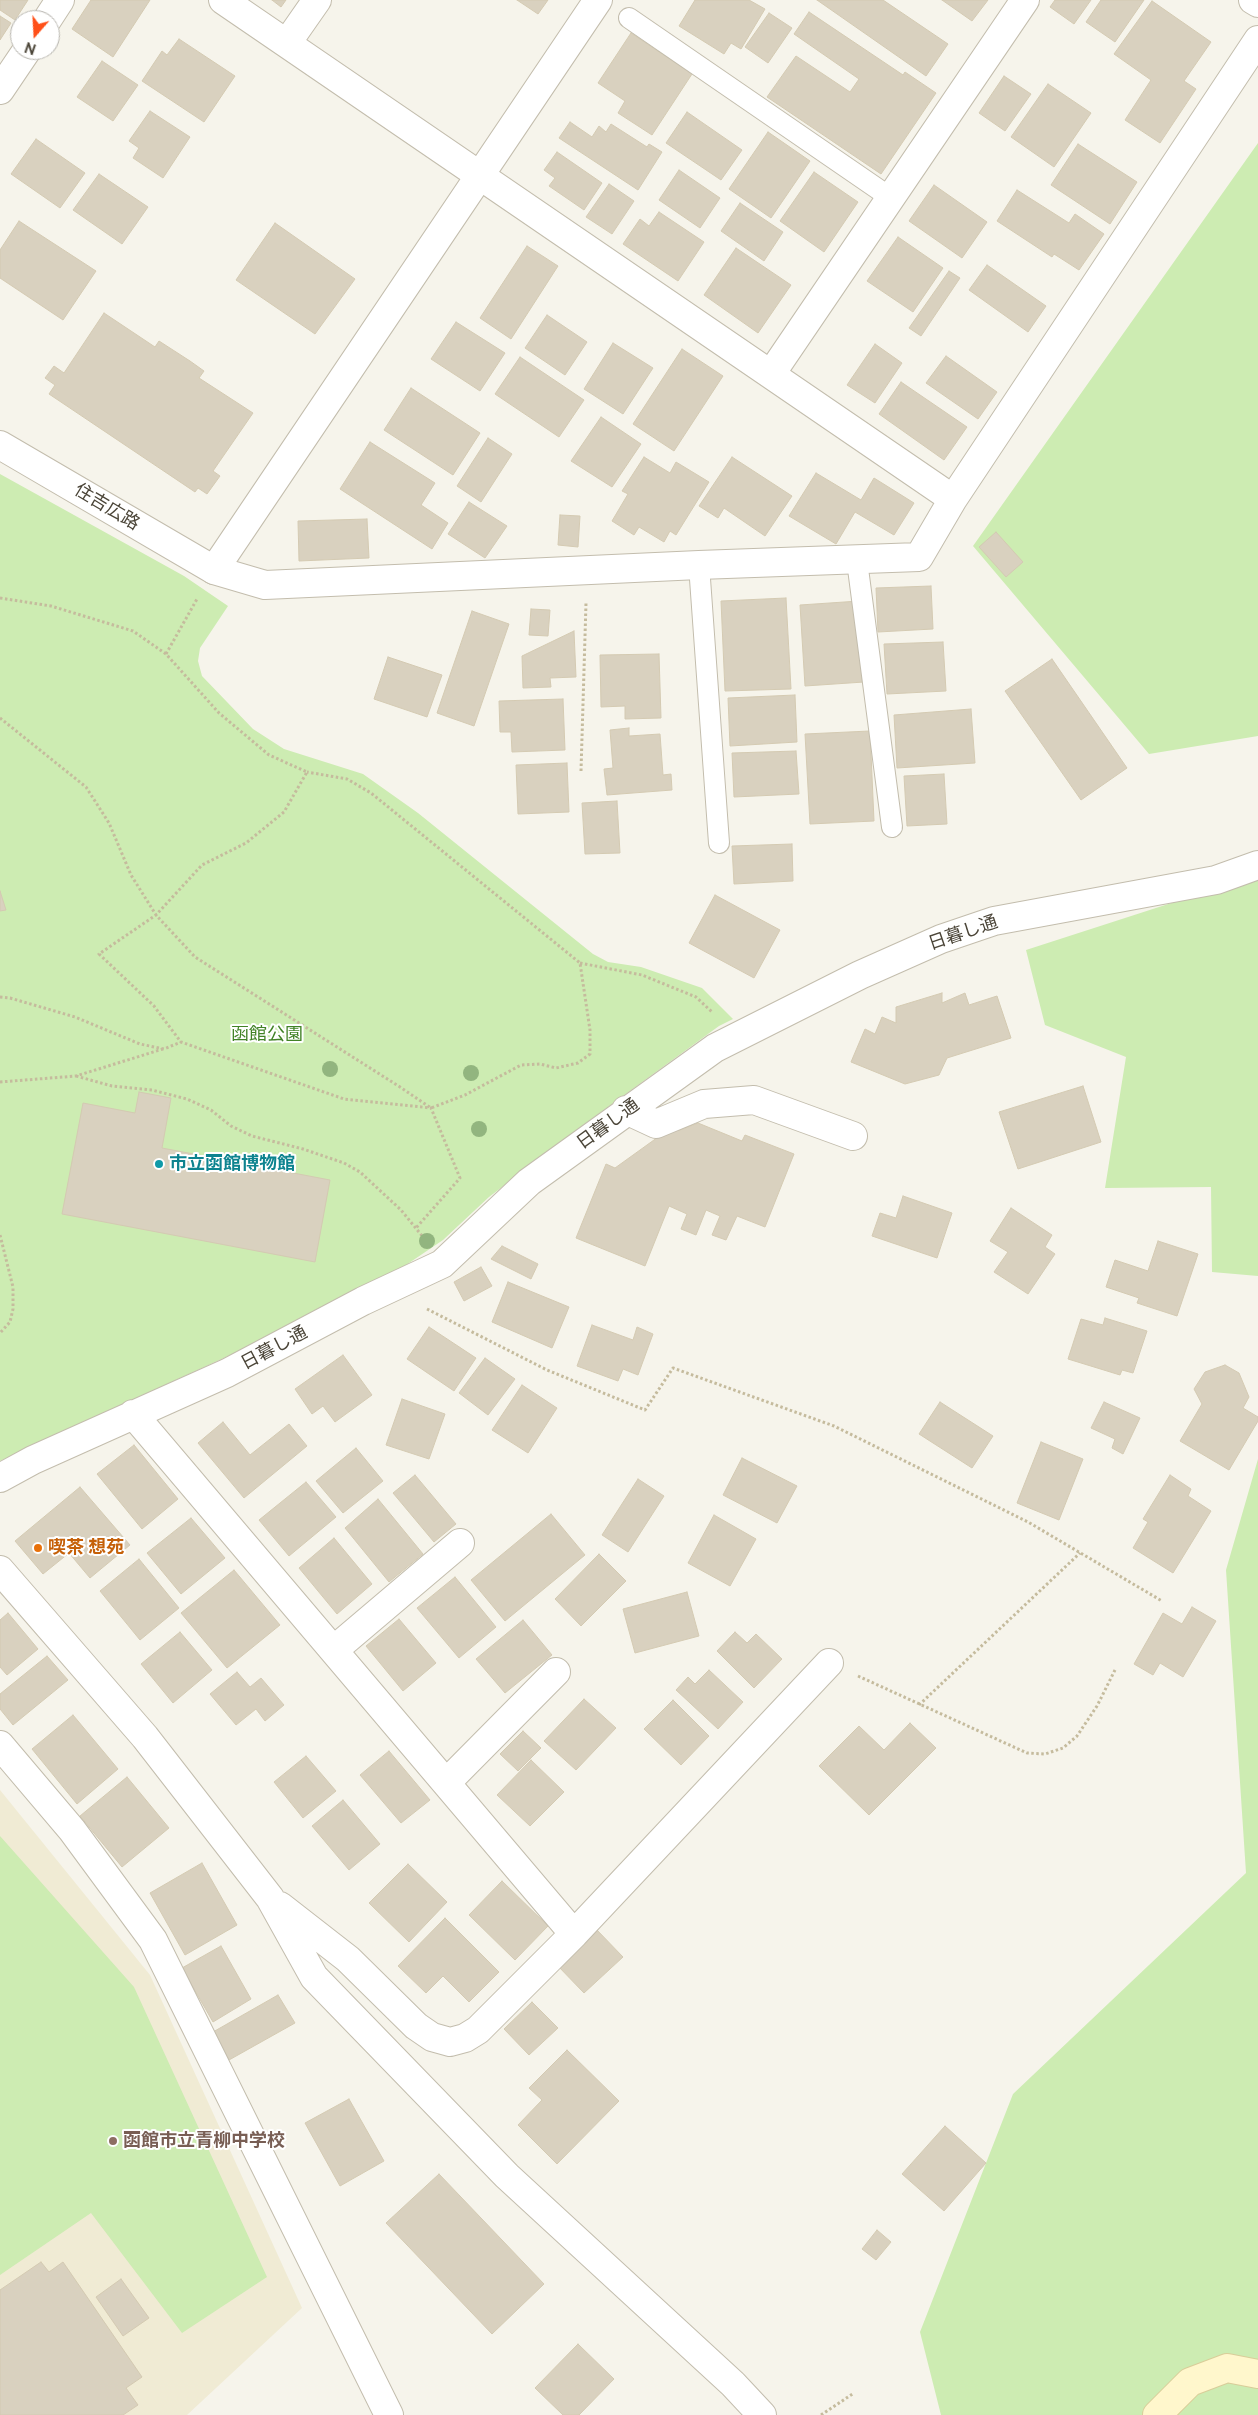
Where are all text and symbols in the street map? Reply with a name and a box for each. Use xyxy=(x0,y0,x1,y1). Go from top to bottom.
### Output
north arrow xyxy=(10,10,60,60)
text: N xyxy=(23,39,38,58)
street label: 住吉広路 xyxy=(71,479,143,535)
street label: 日暮し通 xyxy=(925,911,1001,955)
park label: 函館公園 xyxy=(231,1024,303,1046)
street label: 日暮し通 xyxy=(573,1094,643,1154)
place label: 市立函館博物館 xyxy=(169,1153,295,1175)
marker: 市立函館博物館 xyxy=(153,1158,165,1170)
street label: 日暮し通 xyxy=(237,1322,311,1374)
place label: 喫茶 想苑 xyxy=(48,1537,124,1559)
marker: 喫茶 想苑 xyxy=(32,1542,44,1554)
place label: 函館市立青柳中学校 xyxy=(123,2130,285,2152)
marker: 函館市立青柳中学校 xyxy=(107,2135,119,2147)

